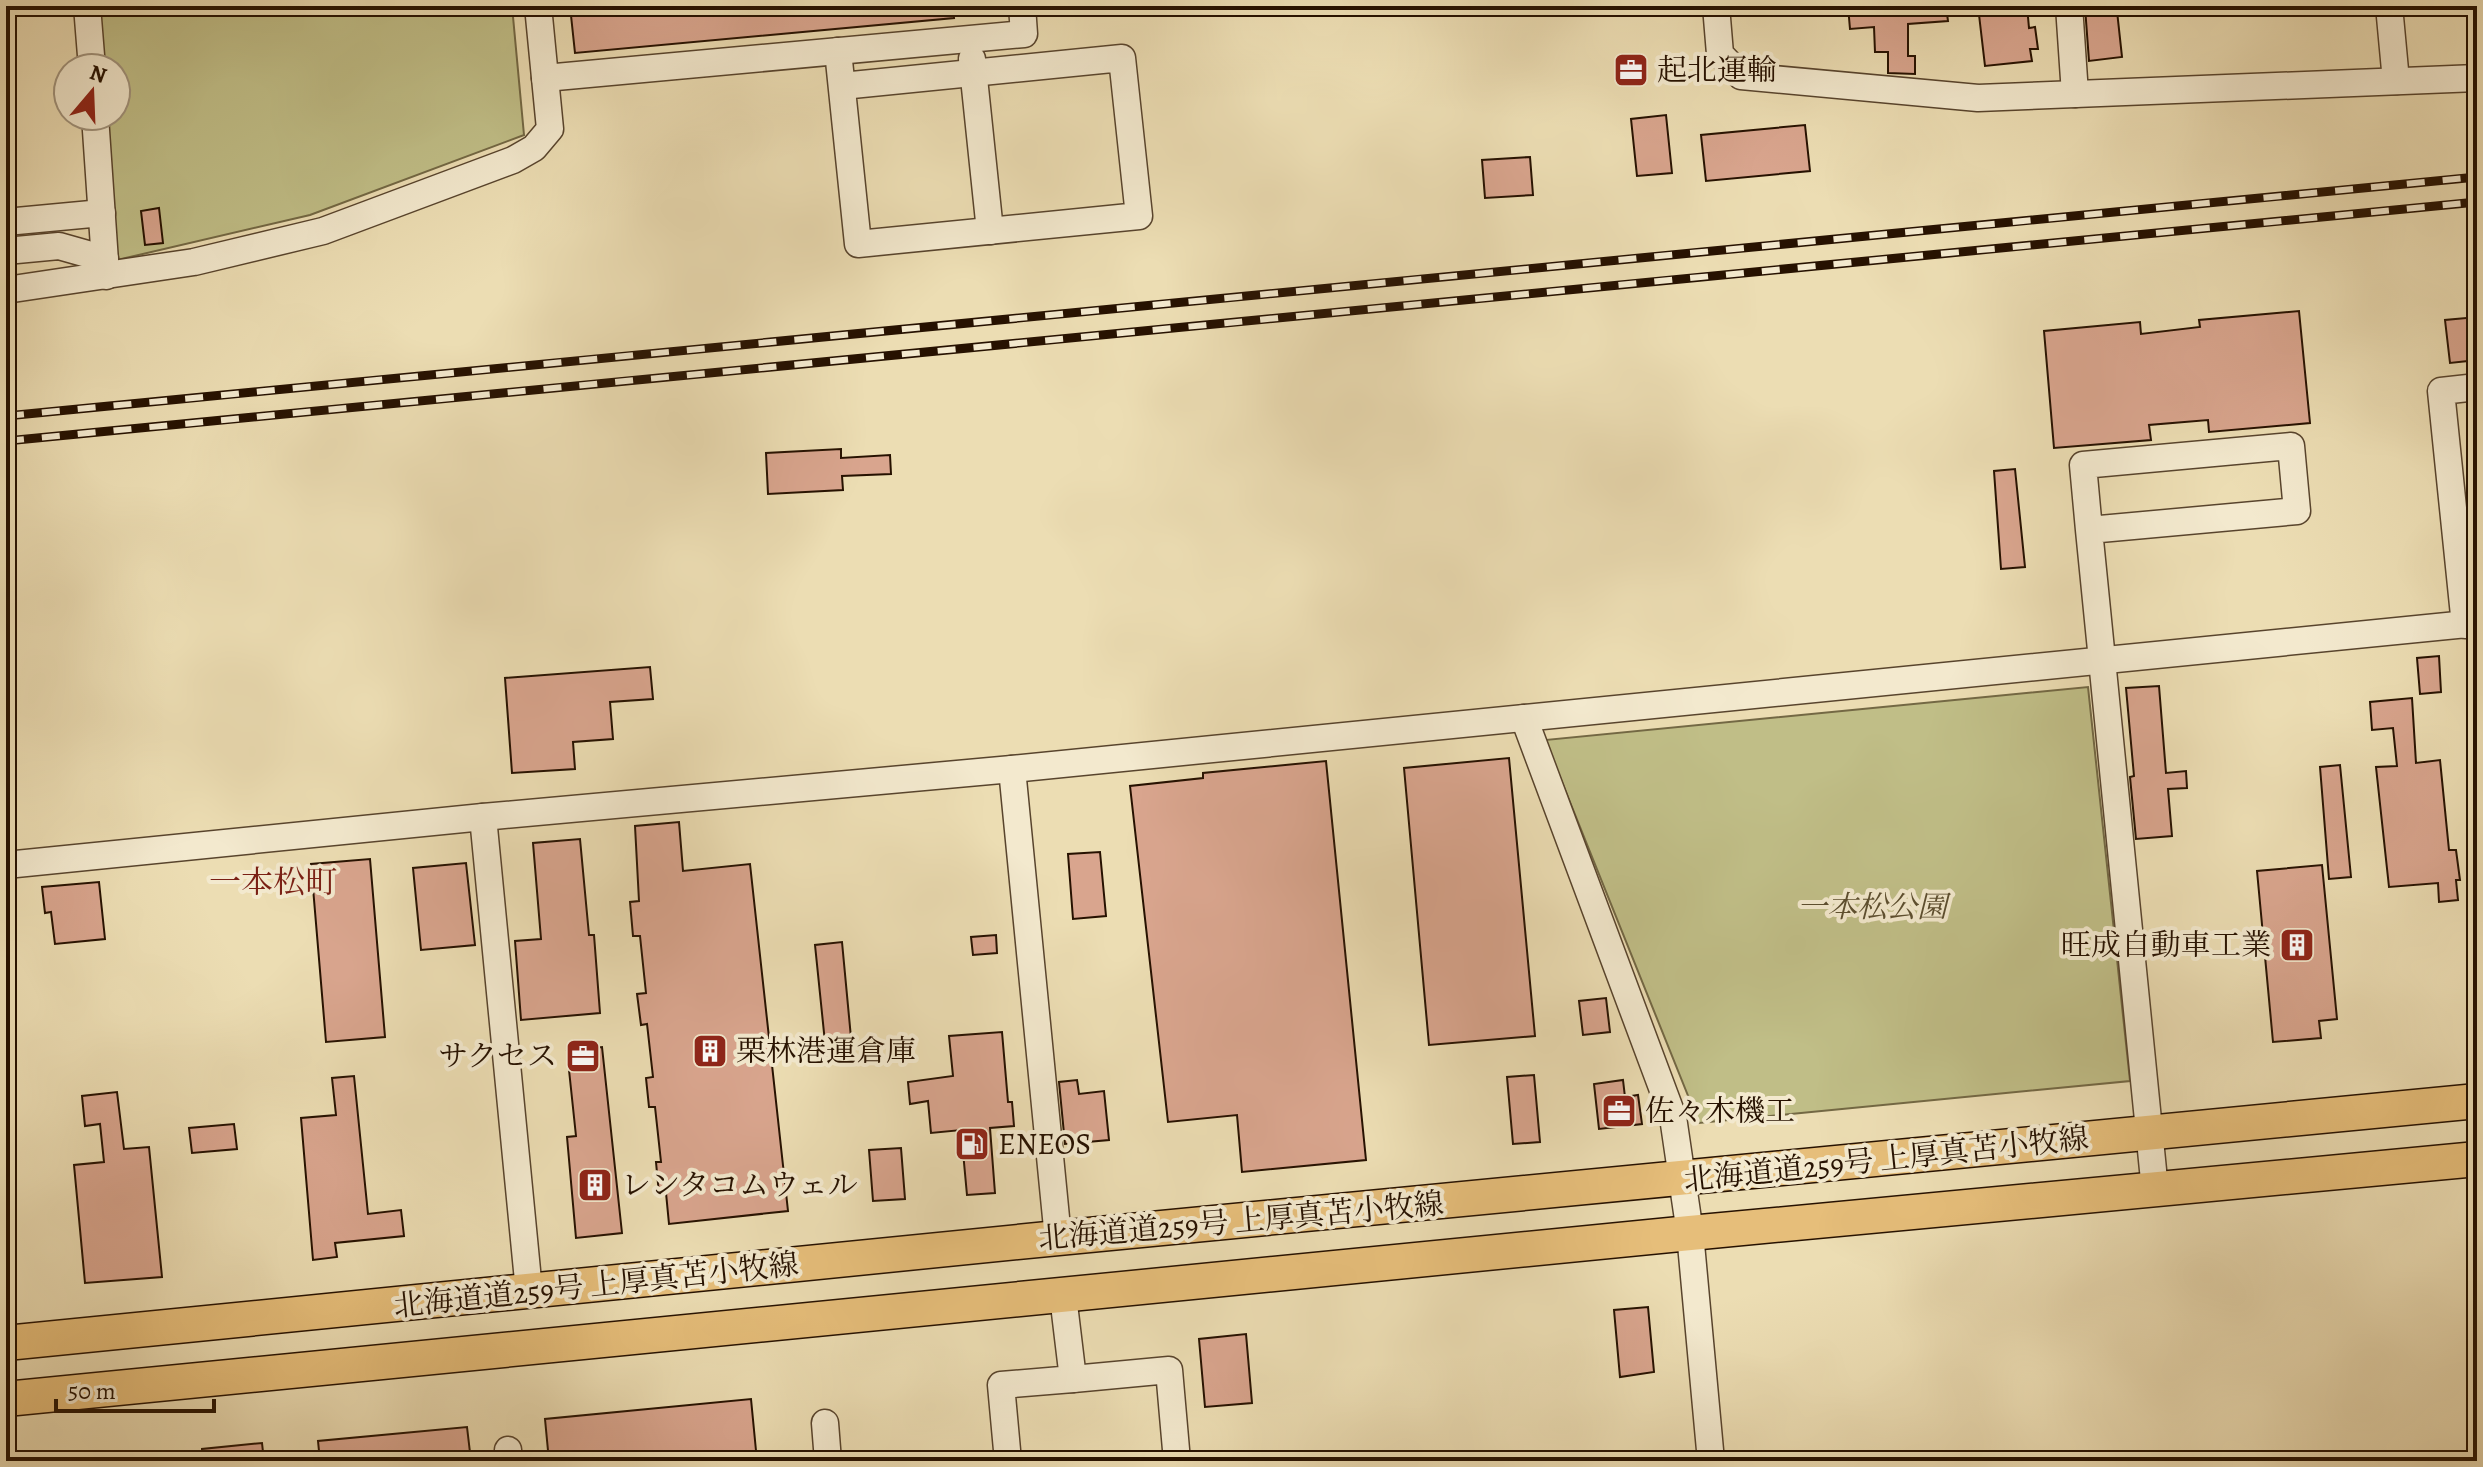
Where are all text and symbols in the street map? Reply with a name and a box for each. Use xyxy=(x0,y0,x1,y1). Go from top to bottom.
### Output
place label: 起北運輸 xyxy=(1657,50,1777,90)
office icon: 起北運輸 xyxy=(1612,51,1650,89)
north arrow xyxy=(52,52,132,132)
text: N xyxy=(86,57,111,91)
district label: 一本松町 xyxy=(209,860,337,904)
park label: 一本松公園 xyxy=(1797,887,1952,927)
place label: 旺成自動車工業 xyxy=(2061,925,2271,965)
building icon: 旺成自動車工業 xyxy=(2278,926,2316,964)
place label: 栗林港運倉庫 xyxy=(736,1031,916,1071)
building icon: 栗林港運倉庫 xyxy=(691,1032,729,1070)
place label: サクセス xyxy=(438,1036,557,1076)
office icon: サクセス xyxy=(564,1037,602,1075)
place label: 佐々木機工 xyxy=(1645,1091,1795,1131)
office icon: 佐々木機工 xyxy=(1600,1092,1638,1130)
street label: 北海道道259号 上厚真苫小牧線 xyxy=(1682,1118,2090,1200)
place label: ENEOS xyxy=(998,1124,1091,1164)
fuel station icon: ENEOS xyxy=(953,1125,991,1163)
place label: レンタコムウェル xyxy=(621,1165,858,1205)
building icon: レンタコムウェル xyxy=(576,1166,614,1204)
street label: 北海道道259号 上厚真苫小牧線 xyxy=(1037,1183,1445,1259)
street label: 北海道道259号 上厚真苫小牧線 xyxy=(392,1244,800,1326)
scale bar xyxy=(56,1363,214,1413)
text: 50 m xyxy=(68,1375,116,1407)

